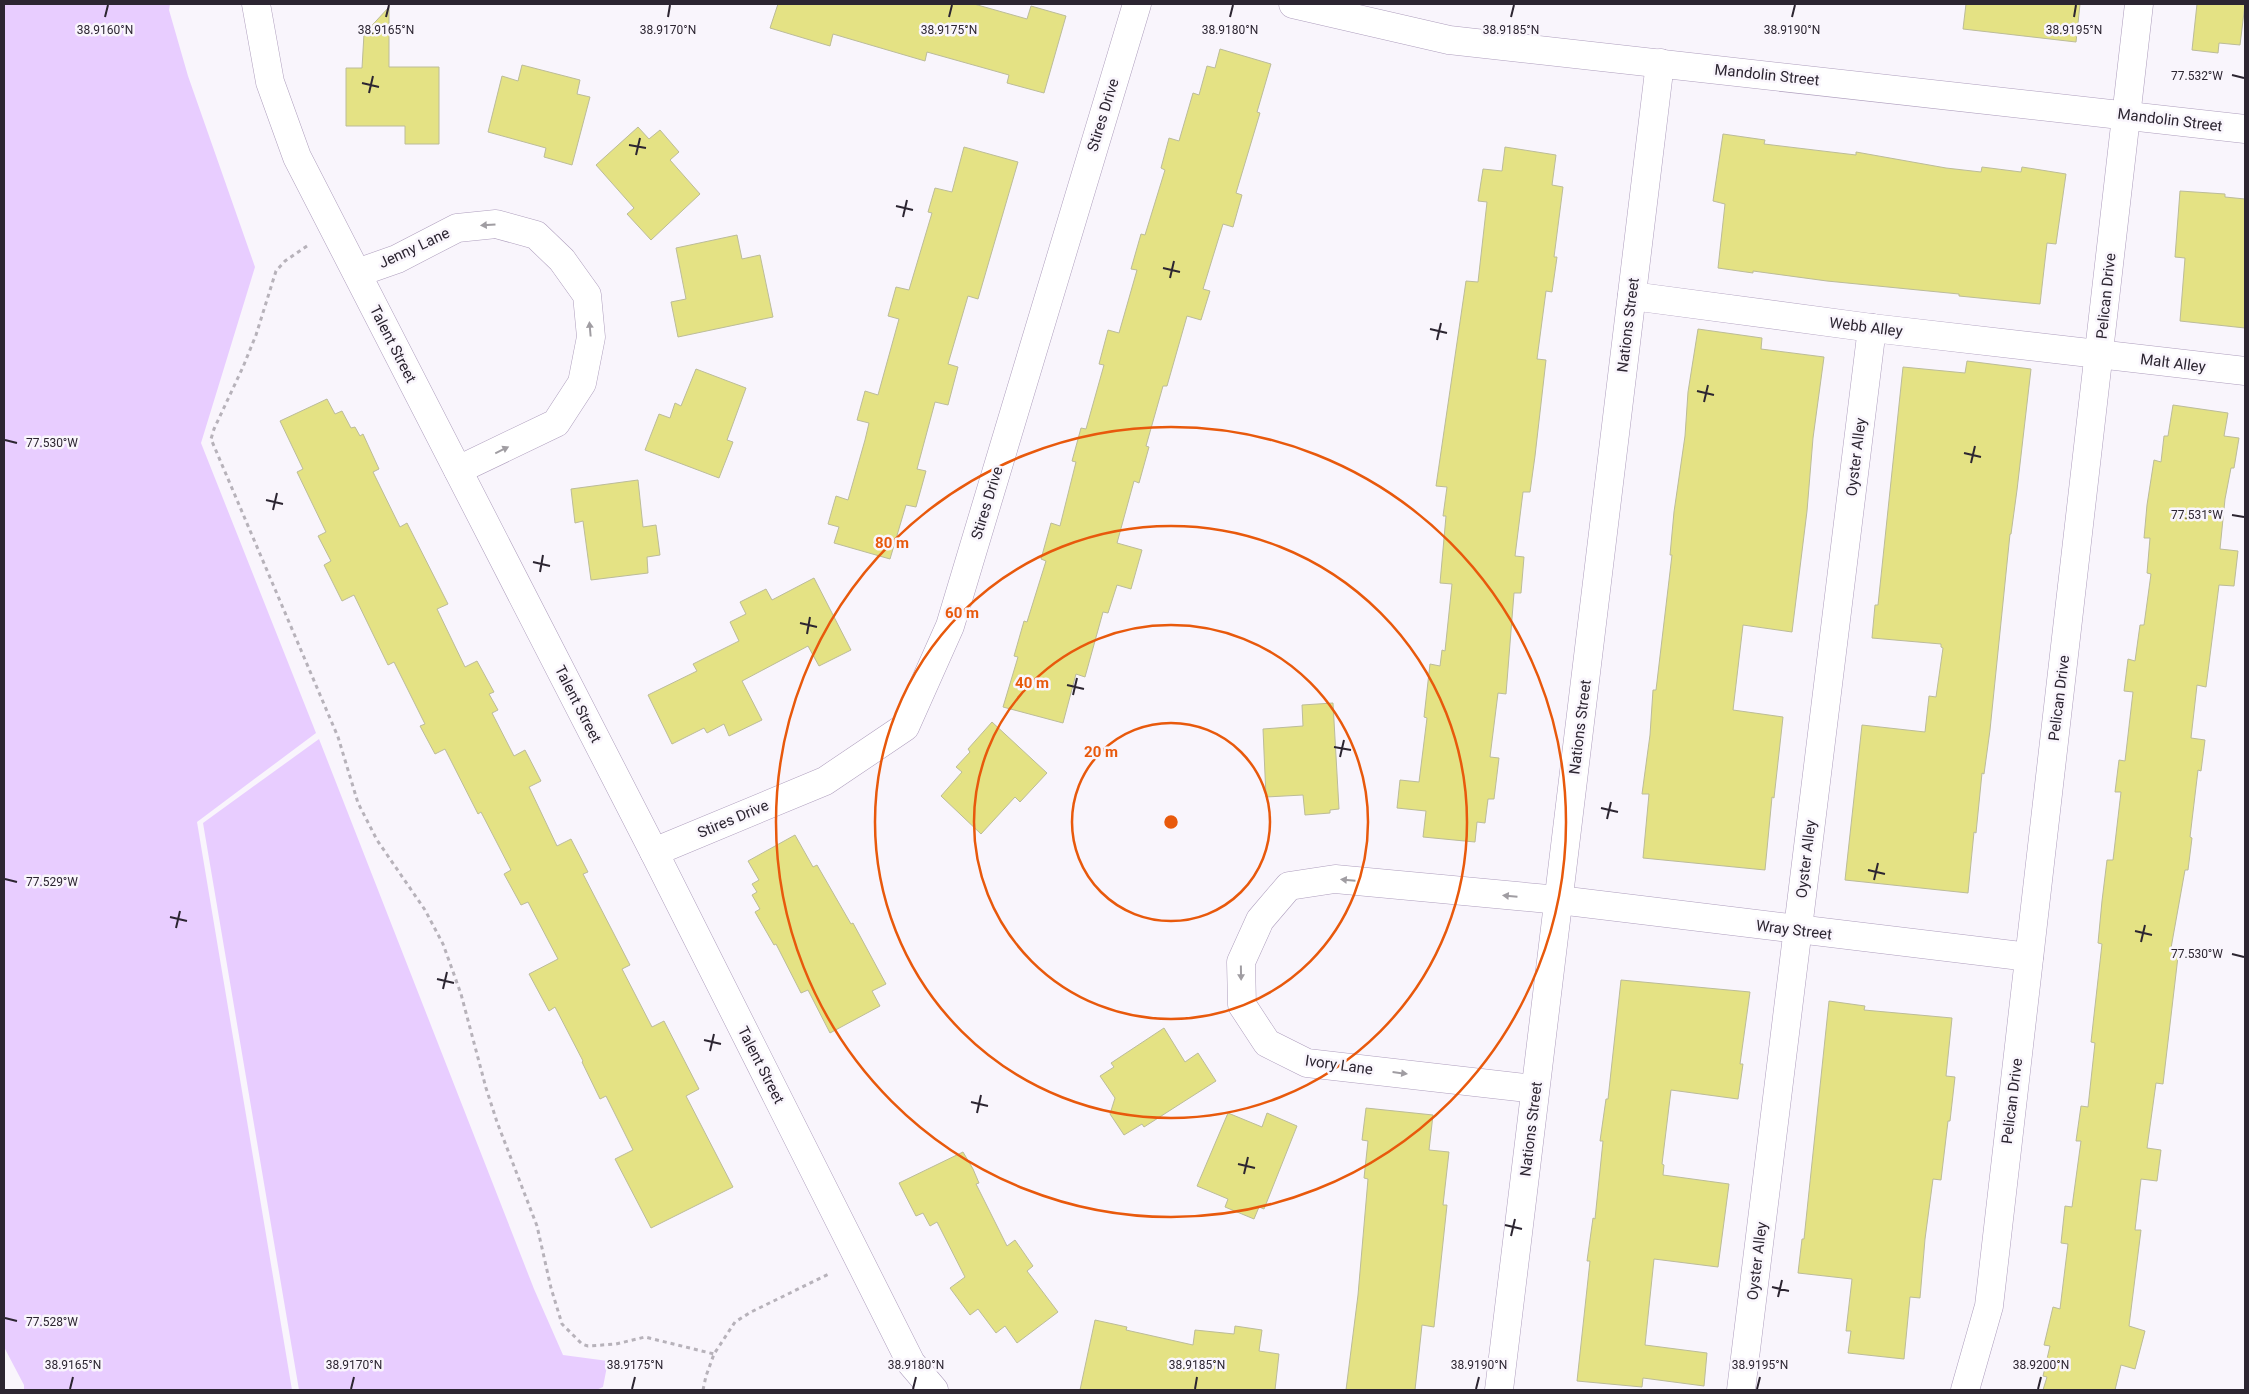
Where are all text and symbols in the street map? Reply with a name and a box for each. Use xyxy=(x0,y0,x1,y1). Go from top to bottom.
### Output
text: 38.9160°N xyxy=(77,23,133,37)
text: 38.9165°N xyxy=(358,23,414,37)
text: 38.9170°N xyxy=(640,23,696,37)
text: 38.9175°N xyxy=(921,23,977,37)
text: 38.9180°N xyxy=(1202,23,1258,37)
text: 38.9185°N xyxy=(1483,23,1539,37)
text: 38.9190°N xyxy=(1764,23,1820,37)
text: 38.9195°N xyxy=(2046,23,2102,37)
street label: Mandolin Street xyxy=(1714,61,1820,89)
text: 77.532°W xyxy=(2171,69,2223,83)
street label: Stires Drive xyxy=(1083,76,1123,154)
street label: Mandolin Street xyxy=(2117,105,2224,135)
one-way arrow xyxy=(479,222,495,230)
street label: Jenny Lane xyxy=(376,224,452,272)
street label: Pelican Drive xyxy=(2093,252,2119,340)
street label: Nations Street xyxy=(1613,277,1643,373)
street label: Talent Street xyxy=(366,302,420,386)
street label: Webb Alley xyxy=(1828,314,1904,340)
one-way arrow xyxy=(585,321,593,337)
street label: Malt Alley xyxy=(2139,350,2207,376)
street label: Oyster Alley xyxy=(1842,417,1870,497)
text: 77.530°W xyxy=(26,436,78,450)
one-way arrow xyxy=(495,445,509,453)
street label: Stires Drive xyxy=(967,464,1007,542)
text: 77.531°W xyxy=(2171,508,2223,522)
text: 80 m xyxy=(875,534,909,552)
text: 60 m xyxy=(945,604,979,622)
street label: Pelican Drive xyxy=(2045,654,2073,742)
street label: Talent Street xyxy=(551,662,605,746)
text: 40 m xyxy=(1015,674,1049,692)
street label: Nations Street xyxy=(1565,679,1595,775)
text: 20 m xyxy=(1084,743,1118,761)
street label: Stires Drive xyxy=(695,796,771,842)
centre of rings xyxy=(1162,813,1180,831)
street label: Oyster Alley xyxy=(1792,819,1820,899)
text: 77.529°W xyxy=(26,875,78,889)
one-way arrow xyxy=(1340,876,1356,884)
one-way arrow xyxy=(1502,892,1518,900)
street label: Wray Street xyxy=(1755,916,1833,944)
text: 77.530°W xyxy=(2171,947,2223,961)
one-way arrow xyxy=(1238,966,1246,982)
street label: Talent Street xyxy=(734,1023,788,1107)
street label: Ivory Lane xyxy=(1304,1051,1374,1079)
street label: Pelican Drive xyxy=(1998,1057,2026,1145)
one-way arrow xyxy=(1392,1069,1408,1077)
street label: Nations Street xyxy=(1516,1081,1546,1177)
street label: Oyster Alley xyxy=(1743,1221,1771,1301)
text: 77.528°W xyxy=(26,1315,78,1329)
text: 38.9165°N xyxy=(45,1358,101,1372)
text: 38.9170°N xyxy=(326,1358,382,1372)
text: 38.9175°N xyxy=(607,1358,663,1372)
text: 38.9180°N xyxy=(888,1358,944,1372)
text: 38.9185°N xyxy=(1169,1358,1225,1372)
text: 38.9190°N xyxy=(1451,1358,1507,1372)
text: 38.9195°N xyxy=(1732,1358,1788,1372)
text: 38.9200°N xyxy=(2013,1358,2069,1372)

